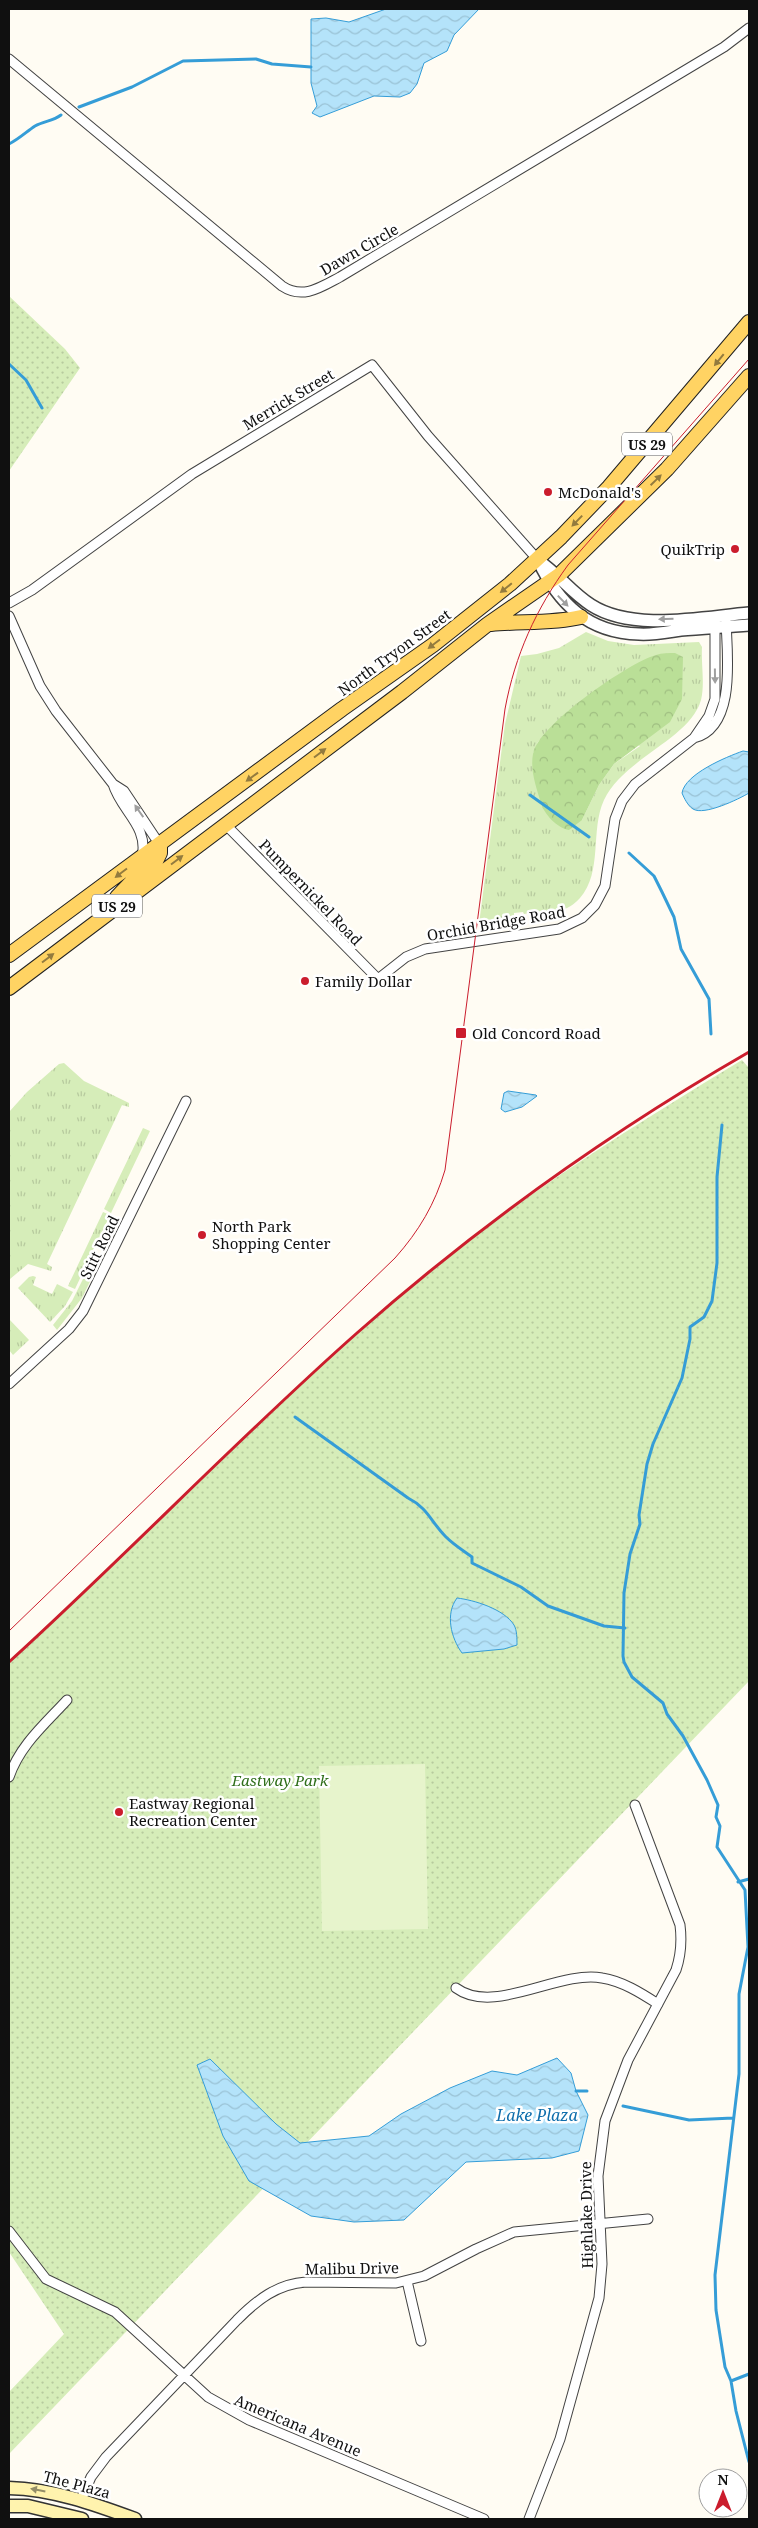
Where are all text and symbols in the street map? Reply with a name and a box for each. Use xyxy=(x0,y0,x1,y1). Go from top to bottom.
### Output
street label: Dawn Circle xyxy=(316,219,402,279)
one-way arrow xyxy=(713,353,724,366)
street label: Merrick Street xyxy=(239,364,337,434)
road number: US 29 xyxy=(622,432,672,456)
one-way arrow xyxy=(650,474,662,486)
place label: McDonald's xyxy=(558,482,641,502)
marker: McDonald's xyxy=(542,486,554,498)
one-way arrow xyxy=(571,515,583,527)
place label: QuikTrip xyxy=(660,539,725,559)
marker: QuikTrip xyxy=(729,543,741,555)
one-way arrow xyxy=(500,582,513,593)
one-way arrow xyxy=(557,595,569,607)
street label: North Tryon Street xyxy=(334,604,454,700)
one-way arrow xyxy=(658,616,674,624)
one-way arrow xyxy=(428,639,441,650)
one-way arrow xyxy=(711,669,719,685)
one-way arrow xyxy=(313,747,326,758)
one-way arrow xyxy=(245,772,259,782)
one-way arrow xyxy=(134,805,144,818)
street label: Pumpernickel Road xyxy=(255,835,367,949)
one-way arrow xyxy=(170,855,183,866)
one-way arrow xyxy=(114,868,128,878)
road number: US 29 xyxy=(92,894,142,918)
street label: Orchid Bridge Road xyxy=(425,901,567,945)
one-way arrow xyxy=(41,953,54,964)
place label: Family Dollar xyxy=(315,971,412,991)
marker: Family Dollar xyxy=(299,975,311,987)
place label: Old Concord Road xyxy=(472,1023,601,1043)
marker: Old Concord Road xyxy=(454,1026,468,1040)
street label: Stitt Road xyxy=(75,1212,123,1282)
place label: North Park Shopping Center xyxy=(212,1216,331,1253)
marker: North Park Shopping Center xyxy=(196,1229,208,1241)
park label: Eastway Park xyxy=(231,1770,329,1790)
place label: Eastway Regional Recreation Center xyxy=(129,1793,257,1830)
marker: Eastway Regional Recreation Center xyxy=(113,1806,125,1818)
water label: Lake Plaza xyxy=(495,2104,579,2126)
street label: Highlake Drive xyxy=(575,2161,597,2269)
street label: Malibu Drive xyxy=(305,2257,399,2279)
street label: Americana Avenue xyxy=(231,2389,365,2461)
street label: The Plaza xyxy=(41,2465,113,2503)
north arrow xyxy=(698,2468,748,2518)
text: N xyxy=(717,2470,729,2489)
one-way arrow xyxy=(31,2486,46,2494)

